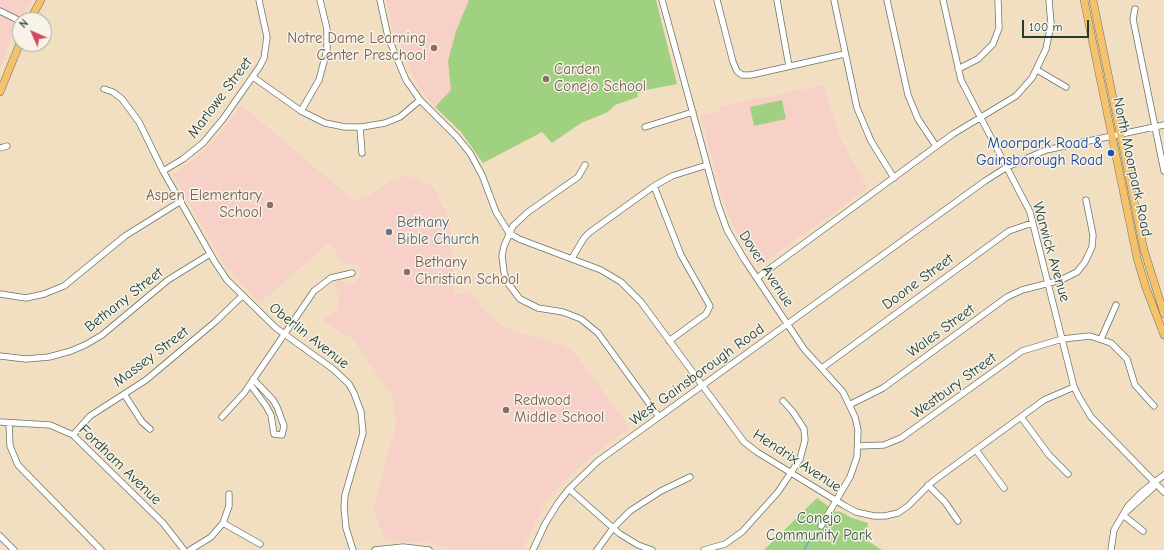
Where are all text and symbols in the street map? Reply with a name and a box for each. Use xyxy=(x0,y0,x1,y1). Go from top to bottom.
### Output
north arrow xyxy=(12,12,52,52)
scale bar xyxy=(1024,12,1091,38)
text: N xyxy=(17,17,31,31)
text: 100 m xyxy=(1029,20,1062,34)
place label: Notre Dame Learning Center Preschool xyxy=(287,30,426,65)
marker: Notre Dame Learning Center Preschool xyxy=(429,43,439,53)
street label: Marlowe Street xyxy=(184,54,256,142)
place label: Carden Conejo School xyxy=(554,61,646,96)
marker: Carden Conejo School xyxy=(541,74,551,84)
street label: North Moorpark Road xyxy=(1108,96,1156,238)
place label: Moorpark Road & Gainsborough Road xyxy=(976,135,1103,170)
marker: Moorpark Road & Gainsborough Road xyxy=(1106,148,1116,158)
place label: Aspen Elementary School xyxy=(146,187,262,222)
marker: Aspen Elementary School xyxy=(265,200,275,210)
street label: Warwick Avenue xyxy=(1028,200,1074,304)
place label: Bethany Bible Church xyxy=(397,214,479,249)
marker: Bethany Bible Church xyxy=(384,227,394,237)
street label: Dover Avenue xyxy=(735,227,797,311)
street label: Doone Street xyxy=(879,250,957,314)
place label: Bethany Christian School xyxy=(415,254,519,289)
street label: Bethany Street xyxy=(81,264,167,336)
marker: Bethany Christian School xyxy=(402,267,412,277)
street label: Oberlin Avenue xyxy=(265,299,353,373)
street label: Wales Street xyxy=(904,300,978,362)
street label: West Gainsborough Road xyxy=(626,320,768,430)
street label: Massey Street xyxy=(110,323,192,391)
street label: Westbury Street xyxy=(908,349,1000,423)
place label: Redwood Middle School xyxy=(514,392,604,427)
marker: Redwood Middle School xyxy=(501,405,511,415)
street label: Fordham Avenue xyxy=(75,421,165,509)
street label: Hendrix Avenue xyxy=(749,426,845,496)
park label: Conejo Community Park xyxy=(766,510,872,545)

